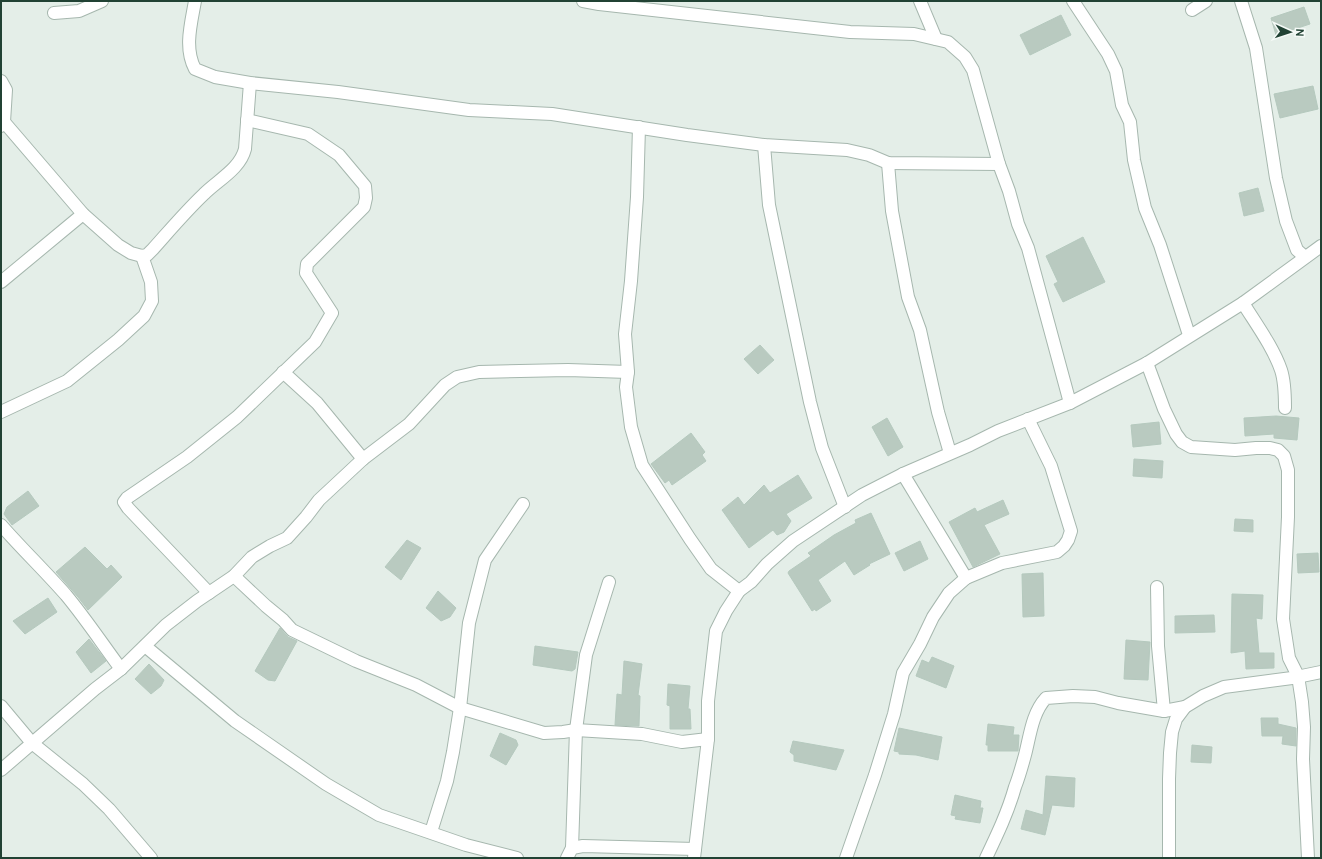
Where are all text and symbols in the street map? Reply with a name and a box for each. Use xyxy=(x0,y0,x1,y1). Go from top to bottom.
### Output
north arrow xyxy=(1270,12,1310,52)
text: N xyxy=(1293,28,1307,37)

